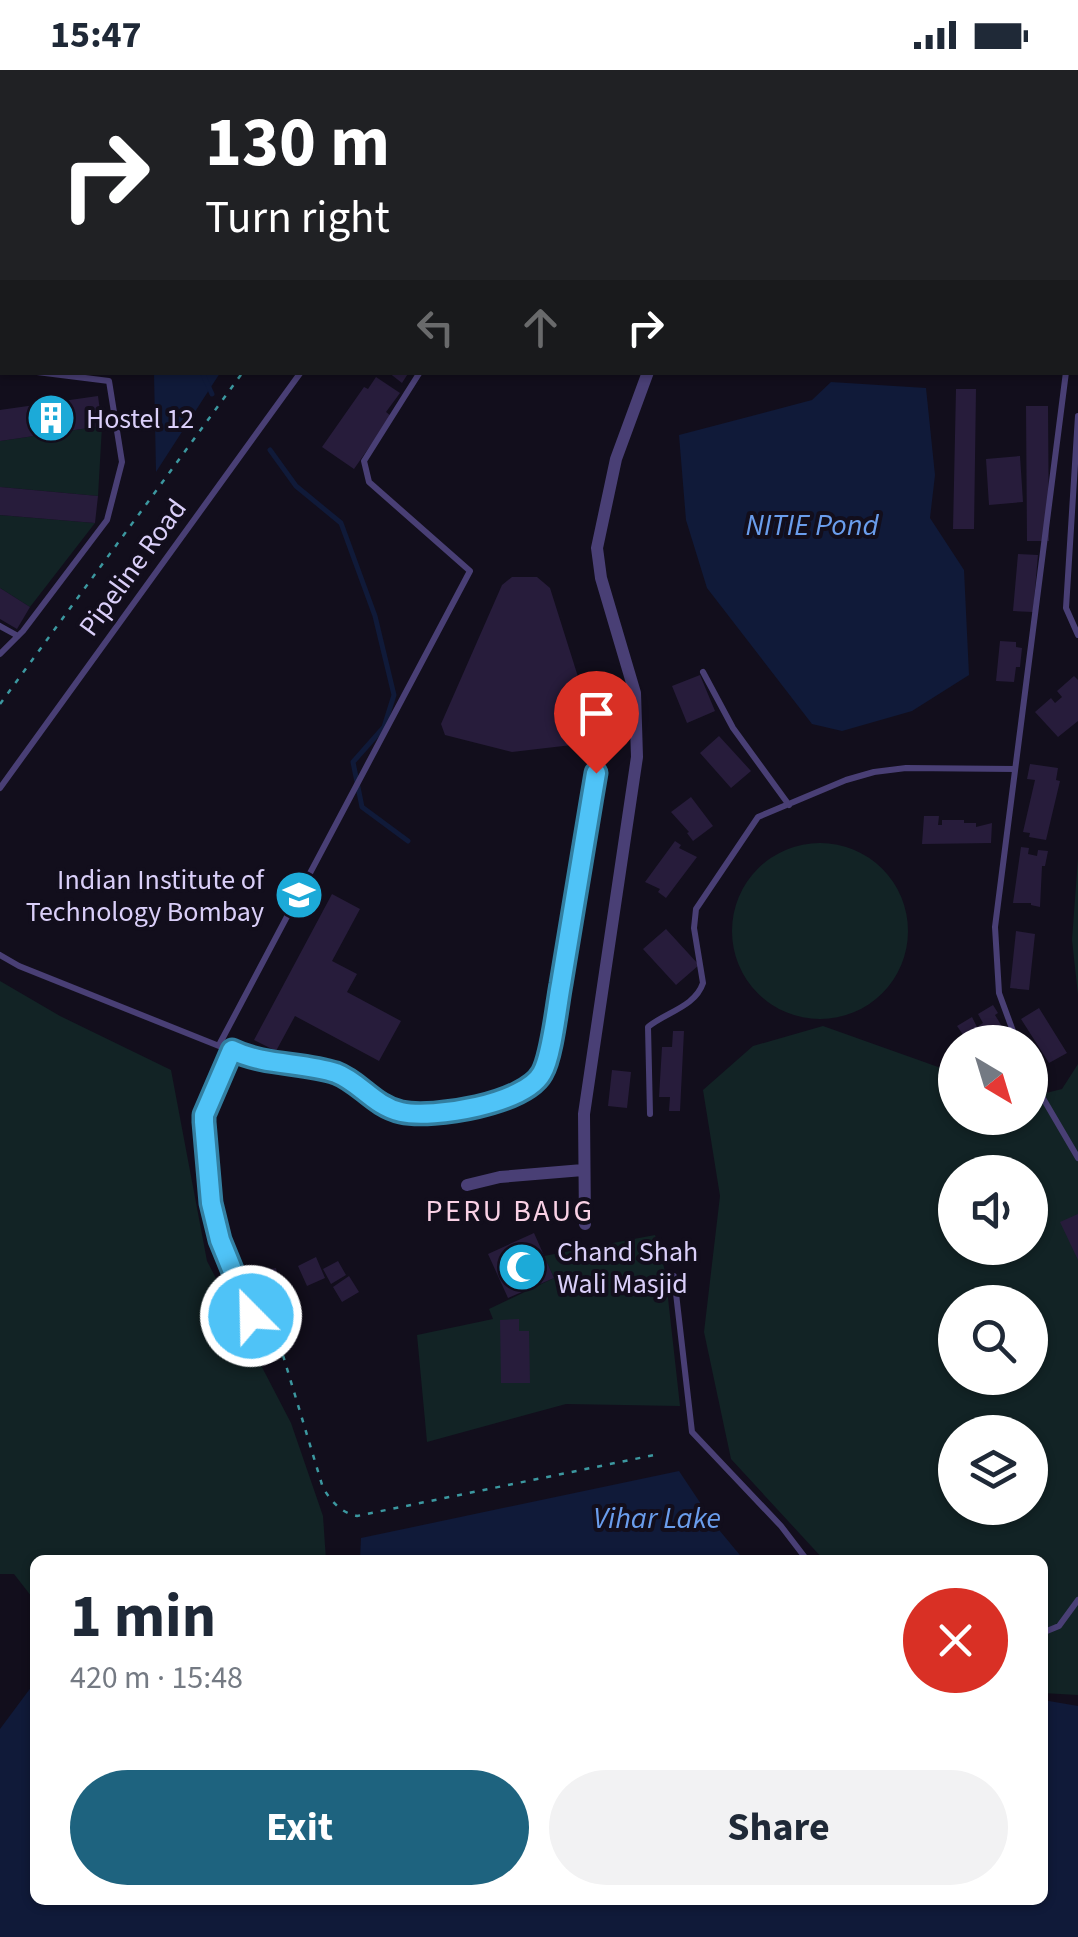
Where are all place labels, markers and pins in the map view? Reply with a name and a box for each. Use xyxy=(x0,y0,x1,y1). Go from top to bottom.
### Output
building icon: Hostel 12 xyxy=(25,392,77,444)
place label: Hostel 12 xyxy=(86,399,194,439)
pin xyxy=(554,671,639,774)
place label: Indian Institute of Technology Bombay xyxy=(26,860,265,932)
school or university icon: Indian Institute of Technology Bombay xyxy=(273,869,325,921)
place label: Chand Shah Wali Masjid xyxy=(557,1232,698,1304)
mosque icon: Chand Shah Wali Masjid xyxy=(496,1241,548,1293)

